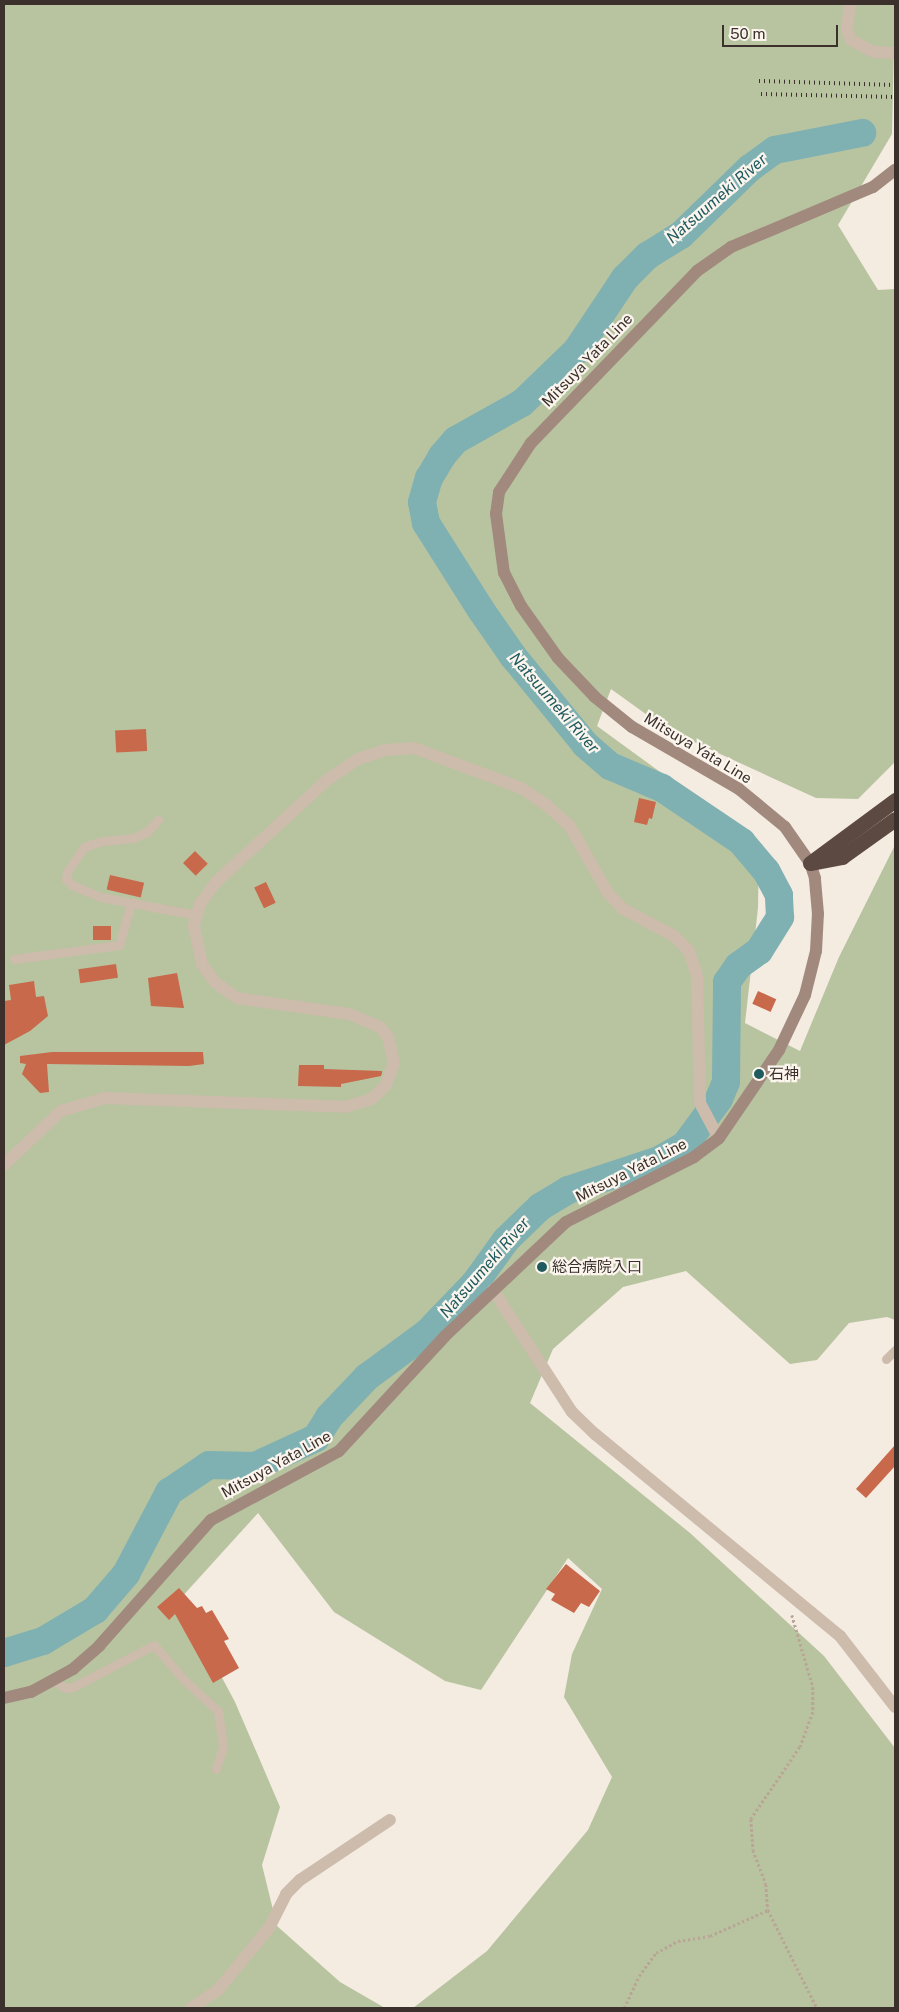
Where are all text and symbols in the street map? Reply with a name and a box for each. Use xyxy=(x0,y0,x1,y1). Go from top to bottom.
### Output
scale bar xyxy=(724,15,840,47)
text: 50 m xyxy=(730,25,765,42)
water label: Natsuumeki River xyxy=(663,150,771,248)
street label: Mitsuya Yata Line xyxy=(538,310,636,410)
water label: Natsuumeki River xyxy=(505,649,603,757)
street label: Mitsuya Yata Line xyxy=(641,709,755,787)
place label: 石神 xyxy=(769,1065,799,1083)
marker: 石神 xyxy=(753,1068,765,1080)
street label: Mitsuya Yata Line xyxy=(572,1134,690,1206)
water label: Natsuumeki River xyxy=(436,1214,534,1322)
place label: 総合病院入口 xyxy=(552,1258,642,1276)
marker: 総合病院入口 xyxy=(536,1261,548,1273)
street label: Mitsuya Yata Line xyxy=(218,1426,334,1502)

